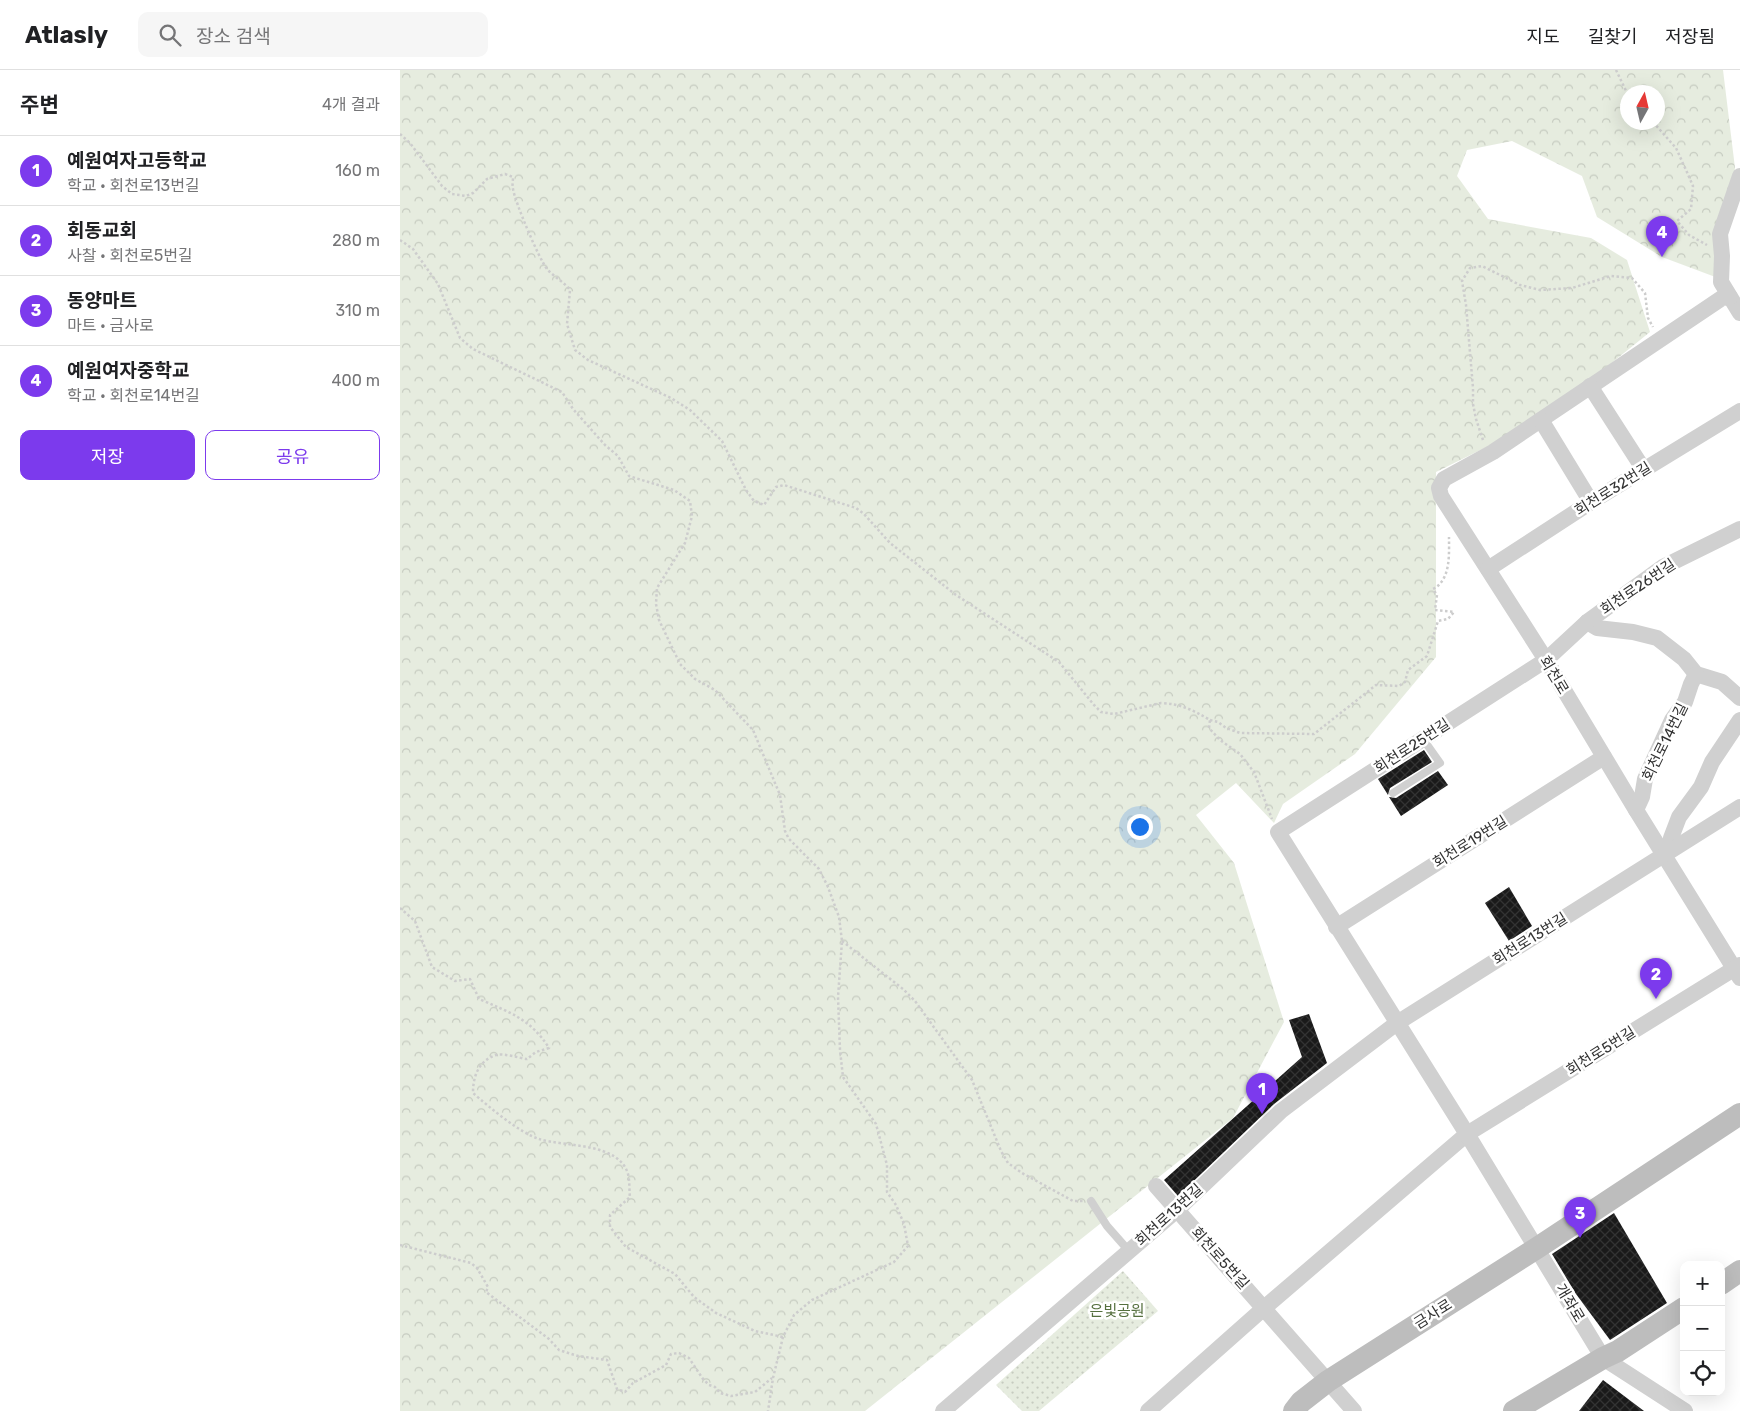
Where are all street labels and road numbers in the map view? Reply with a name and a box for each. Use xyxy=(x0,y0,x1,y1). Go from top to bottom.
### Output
street label: 회천로32번길 xyxy=(1571,458,1655,520)
street label: 회천로26번길 xyxy=(1597,555,1679,619)
street label: 회천로 xyxy=(1536,653,1572,697)
street label: 회천로14번길 xyxy=(1638,700,1692,784)
street label: 회천로25번길 xyxy=(1371,715,1453,777)
street label: 회천로19번길 xyxy=(1429,812,1511,872)
street label: 회천로13번길 xyxy=(1489,909,1571,969)
street label: 회천로5번길 xyxy=(1563,1023,1639,1079)
street label: 회천로13번길 xyxy=(1132,1180,1206,1250)
street label: 회천로5번길 xyxy=(1187,1223,1253,1293)
street label: 개좌로 xyxy=(1552,1281,1588,1325)
street label: 금사로 xyxy=(1411,1295,1455,1333)

